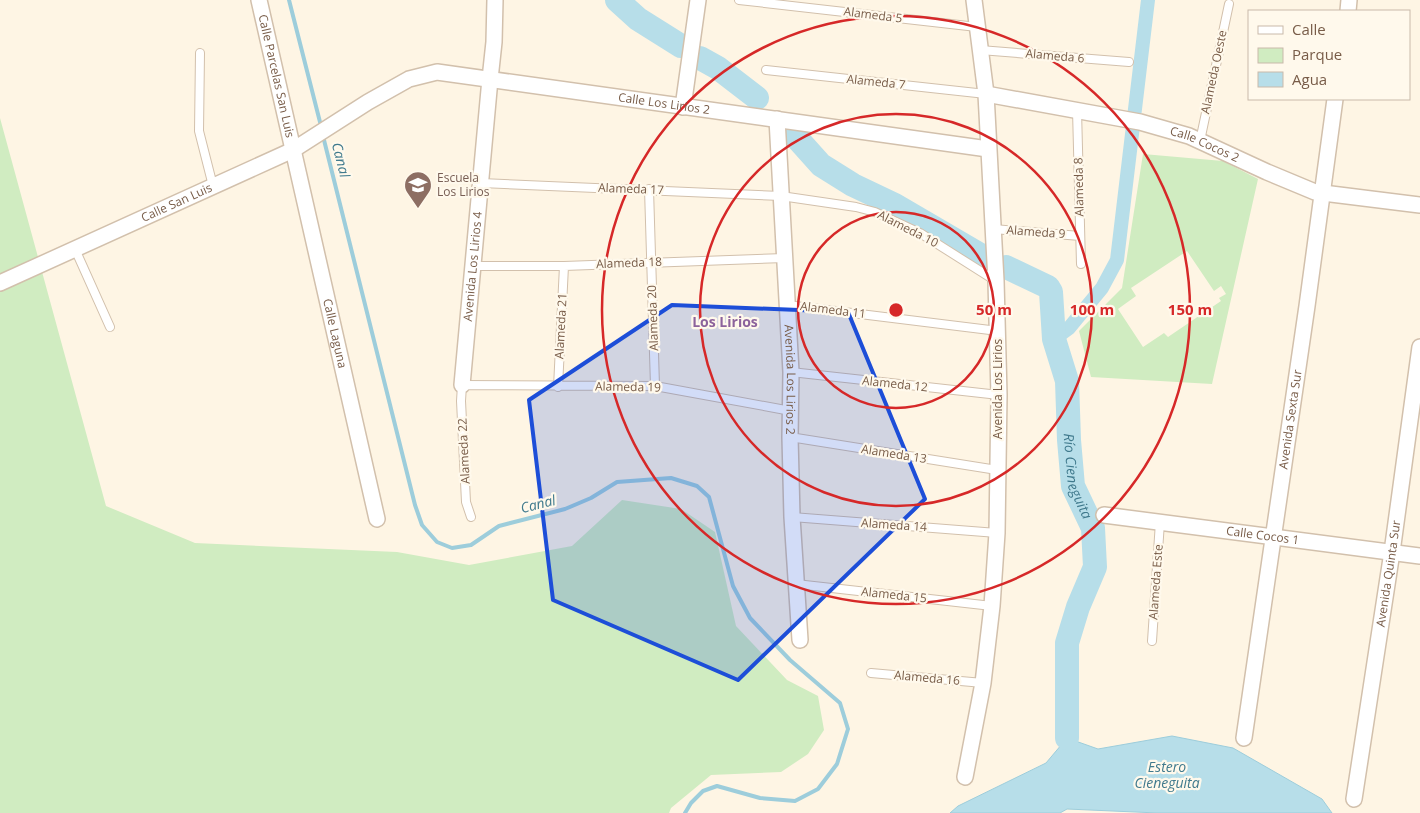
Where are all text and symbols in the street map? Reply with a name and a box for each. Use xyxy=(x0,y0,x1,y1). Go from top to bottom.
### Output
street label: Alameda 5 xyxy=(843,2,904,27)
legend xyxy=(1248,10,1410,100)
street label: Calle Parcelas San Luis xyxy=(255,13,299,140)
text: Calle xyxy=(1292,19,1326,39)
street label: Alameda Oeste xyxy=(1196,28,1231,115)
street label: Alameda 6 xyxy=(1025,44,1085,67)
text: Parque xyxy=(1292,44,1342,64)
text: Agua xyxy=(1292,69,1327,89)
street label: Alameda 7 xyxy=(846,70,906,93)
street label: Calle Los Lirios 2 xyxy=(617,88,711,118)
street label: Calle Cocos 2 xyxy=(1168,122,1242,166)
water label: Canal xyxy=(328,140,355,180)
street label: Alameda 8 xyxy=(1069,157,1088,217)
place label: Escuela Los Lirios xyxy=(437,169,490,200)
school or university icon: Escuela Los Lirios xyxy=(403,170,433,209)
street label: Calle San Luis xyxy=(138,179,215,226)
street label: Alameda 17 xyxy=(598,179,664,198)
street label: Alameda 10 xyxy=(875,206,942,251)
street label: Avenida Los Lirios 4 xyxy=(459,211,486,322)
street label: Alameda 9 xyxy=(1006,221,1066,242)
street label: Alameda 18 xyxy=(596,253,662,272)
street label: Alameda 20 xyxy=(643,285,662,351)
street label: Alameda 21 xyxy=(550,293,571,359)
street label: Calle Laguna xyxy=(319,297,351,370)
street label: Alameda 11 xyxy=(799,297,867,322)
text: 50 m xyxy=(976,299,1012,319)
text: 100 m xyxy=(1070,299,1114,319)
text: 150 m xyxy=(1168,299,1212,319)
centre of rings xyxy=(887,301,905,319)
district label: Los Lirios xyxy=(692,312,758,331)
street label: Avenida Los Lirios 2 xyxy=(780,324,800,435)
street label: Avenida Los Lirios xyxy=(989,339,1006,439)
street label: Avenida Sexta Sur xyxy=(1274,368,1306,470)
street label: Alameda 12 xyxy=(861,372,929,395)
street label: Alameda 19 xyxy=(595,377,661,396)
street label: Alameda 22 xyxy=(453,417,474,484)
water label: Río Cieneguita xyxy=(1060,433,1097,522)
street label: Alameda 13 xyxy=(860,440,928,467)
water label: Canal xyxy=(518,490,558,517)
street label: Alameda 14 xyxy=(861,514,928,535)
street label: Avenida Quinta Sur xyxy=(1372,519,1404,628)
street label: Calle Cocos 1 xyxy=(1225,522,1300,548)
street label: Alameda Este xyxy=(1144,543,1167,620)
street label: Alameda 15 xyxy=(860,583,928,606)
street label: Alameda 16 xyxy=(893,666,961,689)
water label: Estero Cieneguita xyxy=(1134,757,1200,792)

